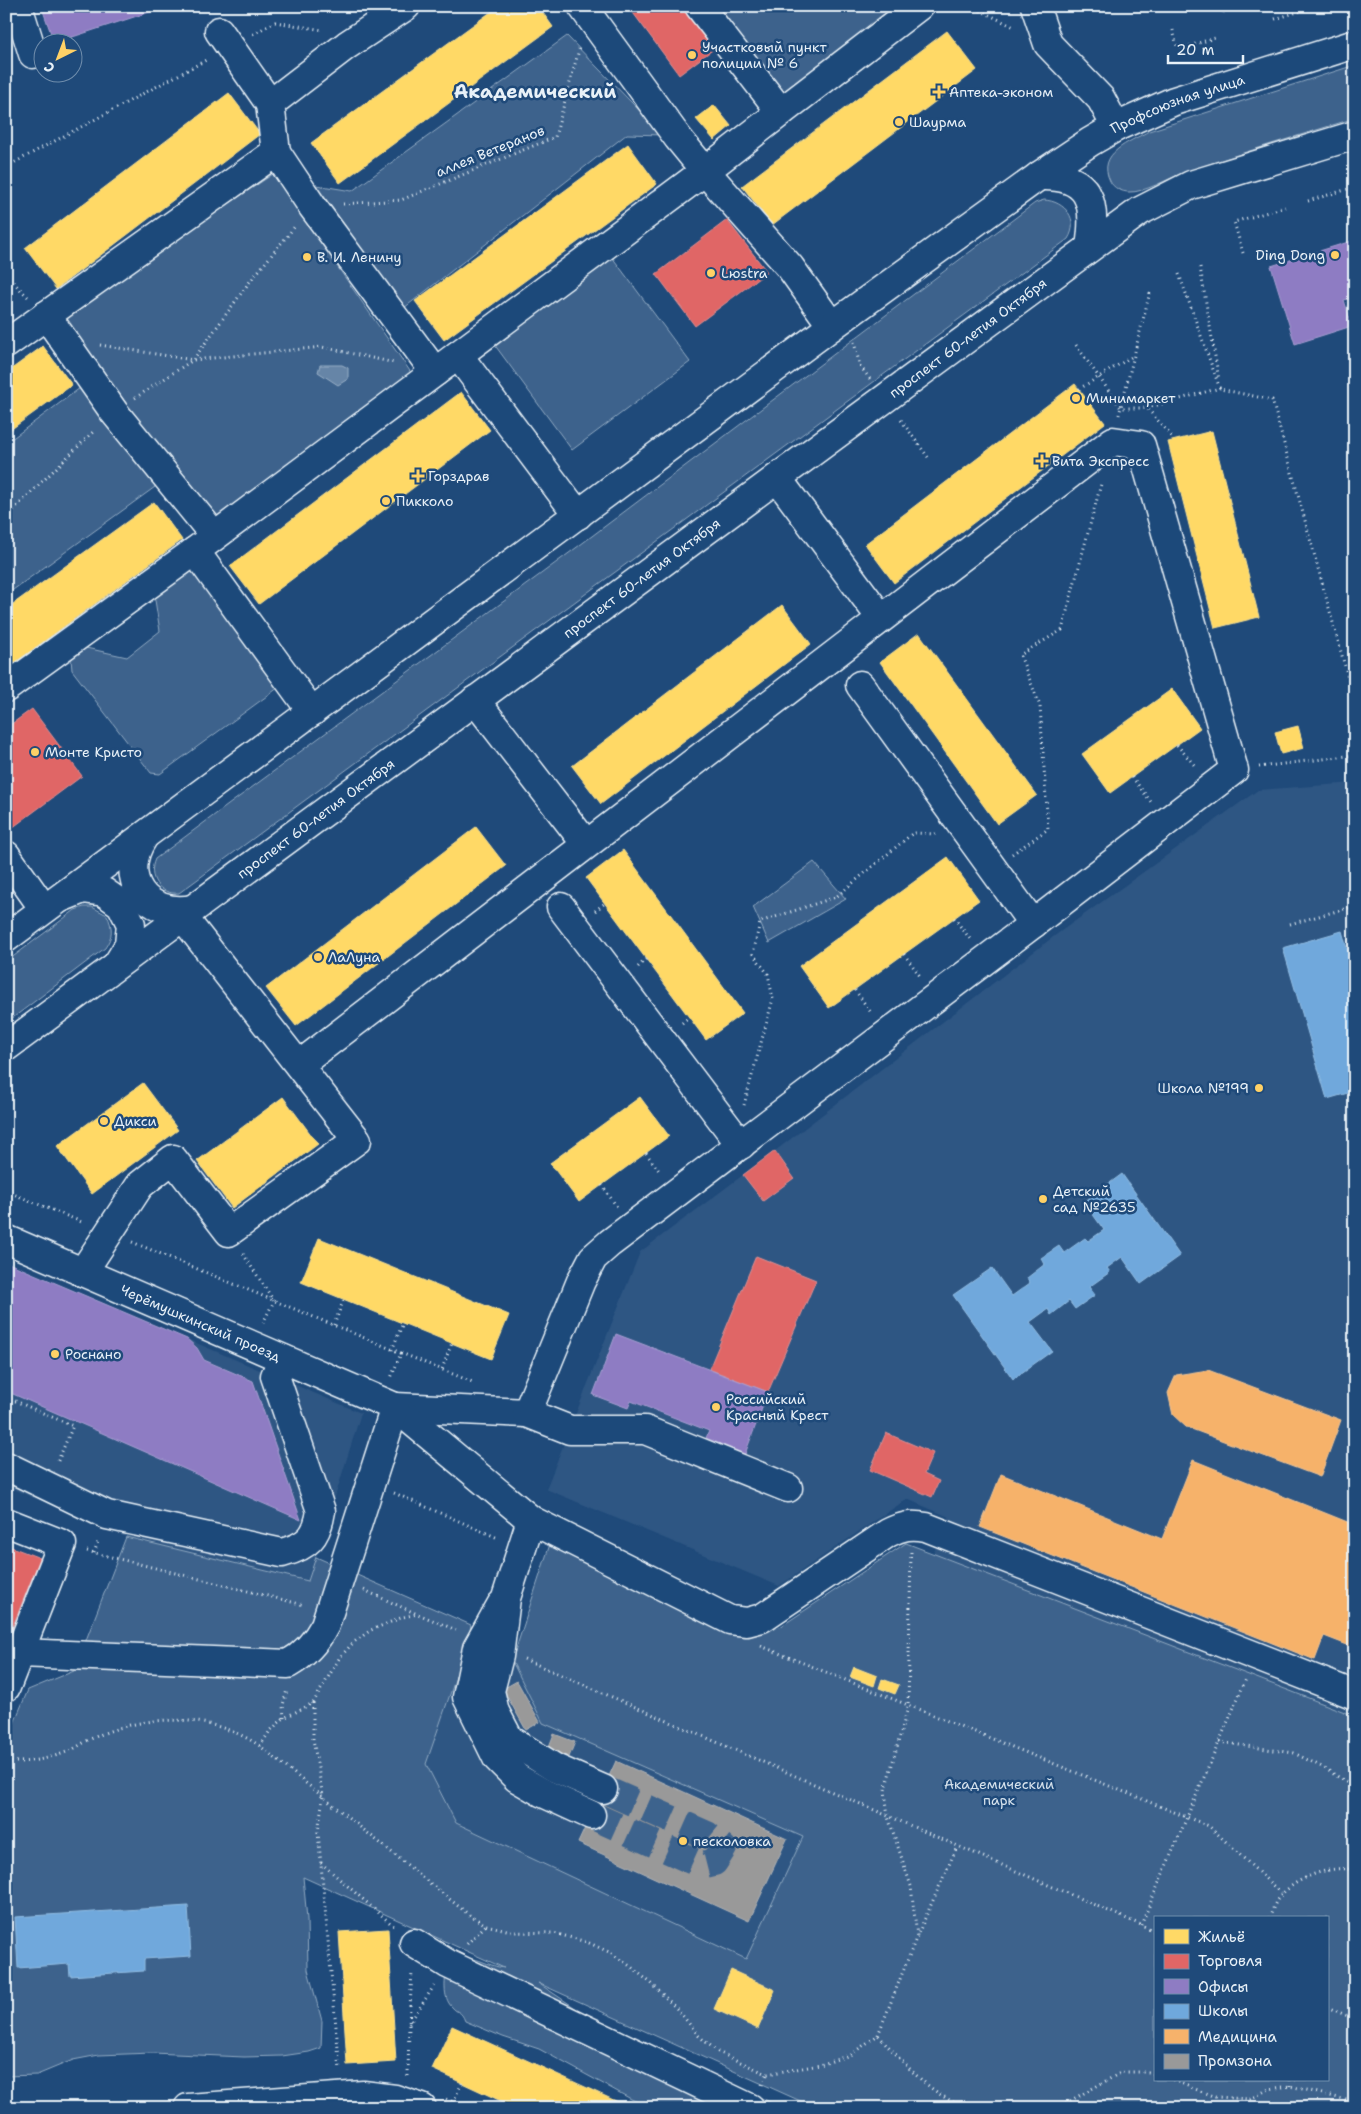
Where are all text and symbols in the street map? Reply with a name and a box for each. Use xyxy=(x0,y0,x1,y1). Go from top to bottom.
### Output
north arrow xyxy=(32,32,82,82)
scale bar xyxy=(1168,32,1244,64)
place label: Участковый пункт полиции № 6 xyxy=(702,38,827,72)
text: 20 m xyxy=(1176,40,1215,60)
marker: Участковый пункт полиции № 6 xyxy=(686,49,698,61)
text: С xyxy=(40,58,59,77)
street label: Профсоюзная улица xyxy=(1107,70,1247,137)
district label: Академический xyxy=(454,79,616,104)
place label: Аптека-эконом xyxy=(949,83,1053,101)
marker: Аптека-эконом xyxy=(933,86,945,98)
place label: Шаурма xyxy=(909,113,967,131)
marker: Шаурма xyxy=(893,116,905,128)
street label: аллея Ветеранов xyxy=(433,121,547,181)
place label: Ding Dong xyxy=(1256,246,1325,264)
place label: В. И. Ленину xyxy=(317,248,402,266)
marker: Ding Dong xyxy=(1329,249,1341,261)
marker: В. И. Ленину xyxy=(301,251,313,263)
place label: Lюstra xyxy=(721,264,768,282)
marker: Lюstra xyxy=(705,267,717,279)
street label: проспект 60-летия Октября xyxy=(885,274,1050,402)
place label: Минимаркет xyxy=(1086,389,1176,407)
marker: Минимаркет xyxy=(1070,392,1082,404)
place label: Вита Экспресс xyxy=(1052,452,1149,470)
marker: Вита Экспресс xyxy=(1036,455,1048,467)
place label: Горздрав xyxy=(428,467,489,485)
marker: Горздрав xyxy=(412,470,424,482)
place label: Пикколо xyxy=(396,492,453,510)
marker: Пикколо xyxy=(380,495,392,507)
street label: проспект 60-летия Октября xyxy=(559,514,724,642)
place label: Монте Кристо xyxy=(45,743,142,761)
marker: Монте Кристо xyxy=(29,746,41,758)
street label: проспект 60-летия Октября xyxy=(233,754,398,882)
place label: ЛаЛуна xyxy=(328,948,380,966)
marker: ЛаЛуна xyxy=(312,951,324,963)
place label: Школа №199 xyxy=(1158,1079,1249,1097)
marker: Школа №199 xyxy=(1253,1082,1265,1094)
place label: Дикси xyxy=(114,1112,157,1130)
marker: Дикси xyxy=(98,1115,110,1127)
place label: Детский сад №2635 xyxy=(1053,1182,1135,1216)
marker: Детский сад №2635 xyxy=(1037,1193,1049,1205)
street label: Черёмушкинский проезд xyxy=(118,1281,284,1366)
place label: Роснано xyxy=(65,1345,122,1363)
marker: Роснано xyxy=(49,1348,61,1360)
place label: Российский Красный Крест xyxy=(726,1390,829,1424)
marker: Российский Красный Крест xyxy=(710,1401,722,1413)
park label: Академический парк xyxy=(944,1775,1054,1809)
place label: песколовка xyxy=(693,1832,771,1850)
marker: песколовка xyxy=(677,1835,689,1847)
legend xyxy=(1154,1916,1328,2082)
text: Жильё xyxy=(1198,1927,1245,1947)
text: Торговля xyxy=(1198,1951,1263,1971)
text: Офисы xyxy=(1198,1977,1248,1997)
text: Школы xyxy=(1198,2001,1248,2021)
text: Медицина xyxy=(1198,2027,1278,2047)
text: Промзона xyxy=(1198,2051,1273,2071)

